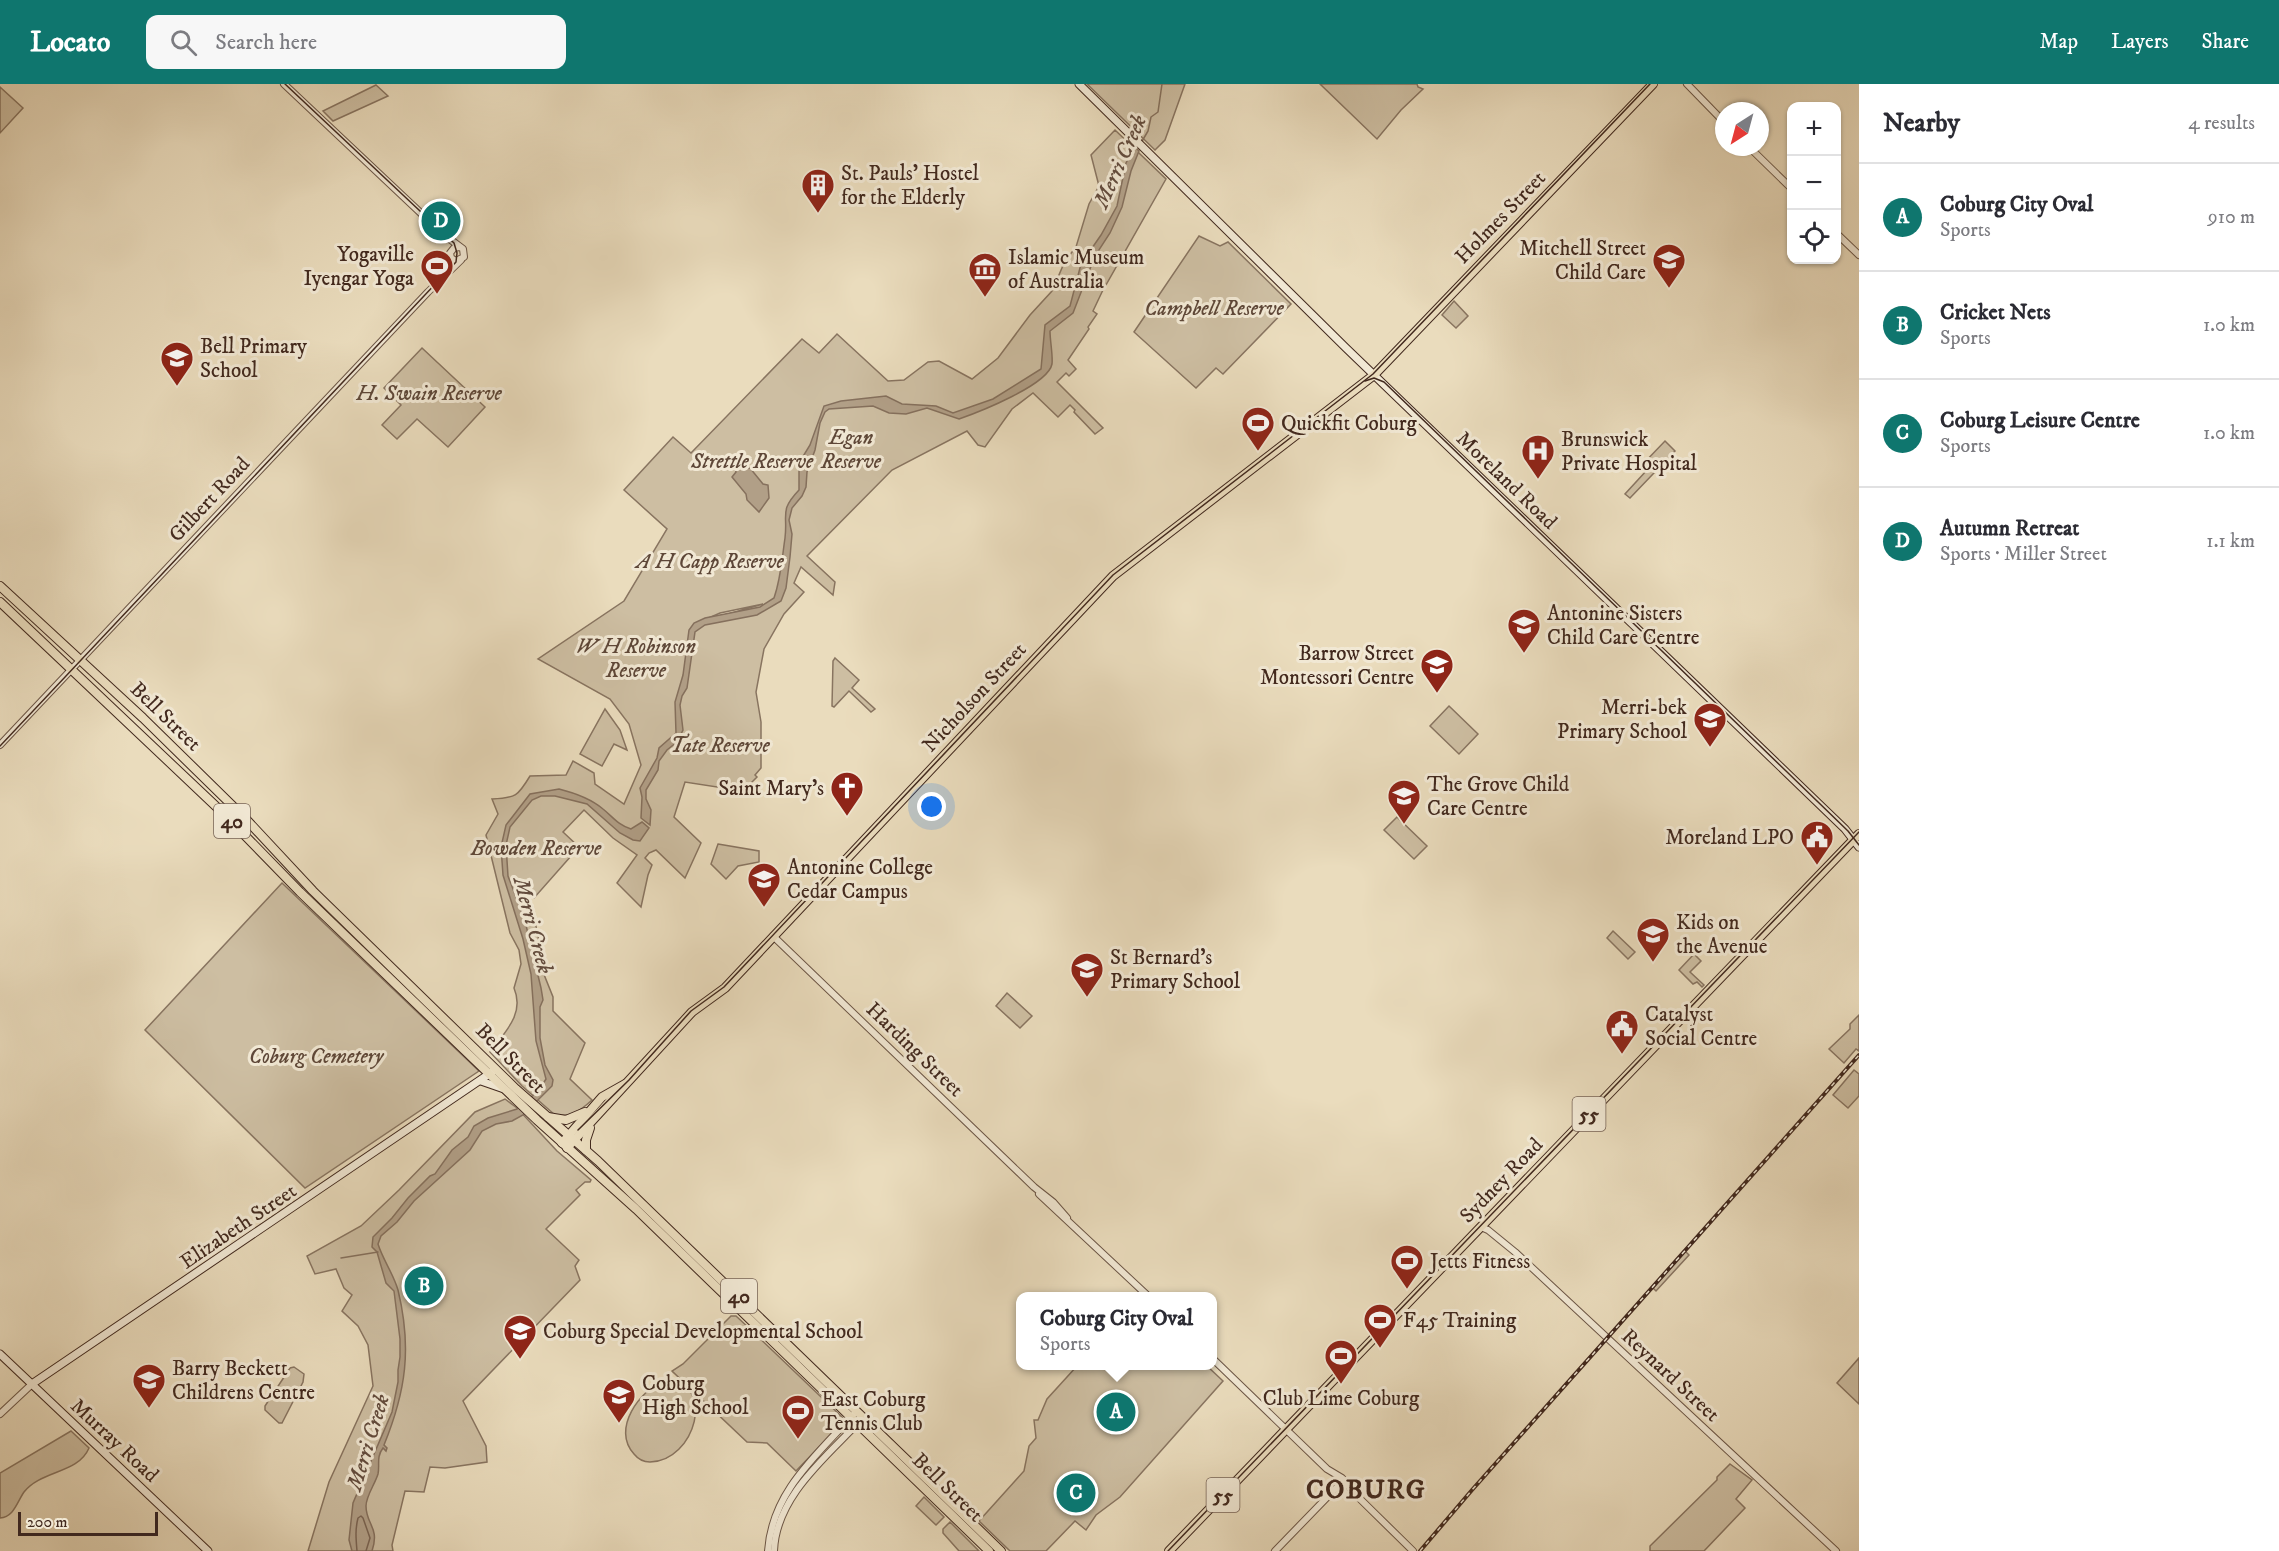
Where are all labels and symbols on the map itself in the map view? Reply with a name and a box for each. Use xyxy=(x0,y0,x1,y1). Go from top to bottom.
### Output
north arrow xyxy=(1715,102,1769,156)
water label: Merri Creek xyxy=(1087,110,1153,214)
place label: St. Pauls' Hostel for the Elderly xyxy=(841,161,980,211)
street label: Holmes Street xyxy=(1450,166,1552,270)
building icon: St. Pauls' Hostel for the Elderly xyxy=(800,167,836,214)
pin: D xyxy=(422,198,460,244)
place label: Mitchell Street Child Care xyxy=(1519,236,1646,286)
place label: Yogaville Iyengar Yoga xyxy=(303,242,414,292)
school or university icon: Mitchell Street Child Care xyxy=(1651,242,1687,289)
place label: Islamic Museum of Australia xyxy=(1008,245,1145,295)
sports icon: Yogaville Iyengar Yoga xyxy=(419,248,455,295)
museum icon: Islamic Museum of Australia xyxy=(967,251,1003,298)
park label: Campbell Reserve xyxy=(1144,296,1285,322)
place label: Bell Primary School xyxy=(200,334,308,384)
school or university icon: Bell Primary School xyxy=(159,340,195,387)
park label: H. Swain Reserve xyxy=(355,381,503,407)
sports icon: Quickfit Coburg xyxy=(1240,405,1276,452)
place label: Quickfit Coburg xyxy=(1281,411,1418,437)
park label: Egan Reserve xyxy=(820,425,882,475)
street label: Moreland Road xyxy=(1450,426,1563,536)
place label: Brunswick Private Hospital xyxy=(1561,427,1698,477)
hospital icon: Brunswick Private Hospital xyxy=(1520,433,1556,480)
park label: Strettle Reserve xyxy=(690,449,814,475)
street label: Gilbert Road xyxy=(164,451,256,548)
park label: A H Capp Reserve xyxy=(634,549,785,575)
place label: Antonine Sisters Child Care Centre xyxy=(1547,601,1700,651)
school or university icon: Antonine Sisters Child Care Centre xyxy=(1506,607,1542,654)
park label: W H Robinson Reserve xyxy=(576,634,696,684)
street label: Nicholson Street xyxy=(917,637,1032,758)
place label: Barrow Street Montessori Centre xyxy=(1260,641,1414,691)
school or university icon: Barrow Street Montessori Centre xyxy=(1419,647,1455,694)
street label: Bell Street xyxy=(124,677,206,757)
place label: Merri-bek Primary School xyxy=(1557,695,1688,745)
school or university icon: Merri-bek Primary School xyxy=(1692,701,1728,748)
park label: Tate Reserve xyxy=(670,733,771,759)
church icon: Saint Mary's xyxy=(829,770,865,817)
place label: The Grove Child Care Centre xyxy=(1427,772,1570,822)
place label: Saint Mary's xyxy=(718,776,824,802)
school or university icon: The Grove Child Care Centre xyxy=(1386,778,1422,825)
your location xyxy=(917,792,946,821)
road number: 40 xyxy=(214,804,250,838)
public building icon: Moreland LPO xyxy=(1799,819,1835,866)
place label: Moreland LPO xyxy=(1665,825,1794,851)
park label: Bowden Reserve xyxy=(470,836,602,862)
place label: Antonine College Cedar Campus xyxy=(787,855,933,905)
school or university icon: Antonine College Cedar Campus xyxy=(746,861,782,908)
water label: Merri Creek xyxy=(506,872,559,978)
place label: Kids on the Avenue xyxy=(1676,910,1768,960)
school or university icon: Kids on the Avenue xyxy=(1635,916,1671,963)
place label: St Bernard's Primary School xyxy=(1110,945,1241,995)
school or university icon: St Bernard's Primary School xyxy=(1069,951,1105,998)
street label: Harding Street xyxy=(860,997,969,1103)
place label: Catalyst Social Centre xyxy=(1645,1002,1757,1052)
public building icon: Catalyst Social Centre xyxy=(1604,1008,1640,1055)
street label: Bell Street xyxy=(470,1018,551,1099)
park label: Coburg Cemetery xyxy=(249,1044,385,1070)
road number: 55 xyxy=(1572,1097,1606,1131)
street label: Sydney Road xyxy=(1455,1132,1549,1229)
street label: Elizabeth Street xyxy=(175,1178,302,1275)
sports icon: Jetts Fitness xyxy=(1389,1243,1425,1290)
place label: Jetts Fitness xyxy=(1428,1249,1530,1275)
pin: B xyxy=(404,1264,444,1308)
road number: 40 xyxy=(721,1279,757,1313)
sports icon: F45 Training xyxy=(1362,1302,1398,1349)
place label: F45 Training xyxy=(1403,1308,1517,1334)
school or university icon: Coburg Special Developmental School xyxy=(502,1313,538,1360)
place label: Coburg Special Developmental School xyxy=(543,1319,863,1345)
street label: Reynard Street xyxy=(1616,1324,1725,1428)
sports icon: Club Lime Coburg xyxy=(1323,1338,1359,1385)
place label: Barry Beckett Childrens Centre xyxy=(172,1356,315,1406)
school or university icon: Barry Beckett Childrens Centre xyxy=(131,1362,167,1409)
place label: Coburg High School xyxy=(642,1371,749,1421)
school or university icon: Coburg High School xyxy=(601,1377,637,1424)
place label: Club Lime Coburg xyxy=(1263,1386,1420,1412)
place label: East Coburg Tennis Club xyxy=(821,1387,926,1437)
water label: Merri Creek xyxy=(340,1390,396,1496)
pin: A xyxy=(1096,1390,1136,1434)
street label: Murray Road xyxy=(65,1393,164,1489)
sports icon: East Coburg Tennis Club xyxy=(780,1393,816,1440)
street label: Bell Street xyxy=(906,1448,988,1528)
pin: C xyxy=(1056,1470,1096,1516)
district label: COBURG xyxy=(1306,1473,1426,1507)
road number: 55 xyxy=(1206,1478,1240,1512)
scale bar xyxy=(18,1509,158,1536)

